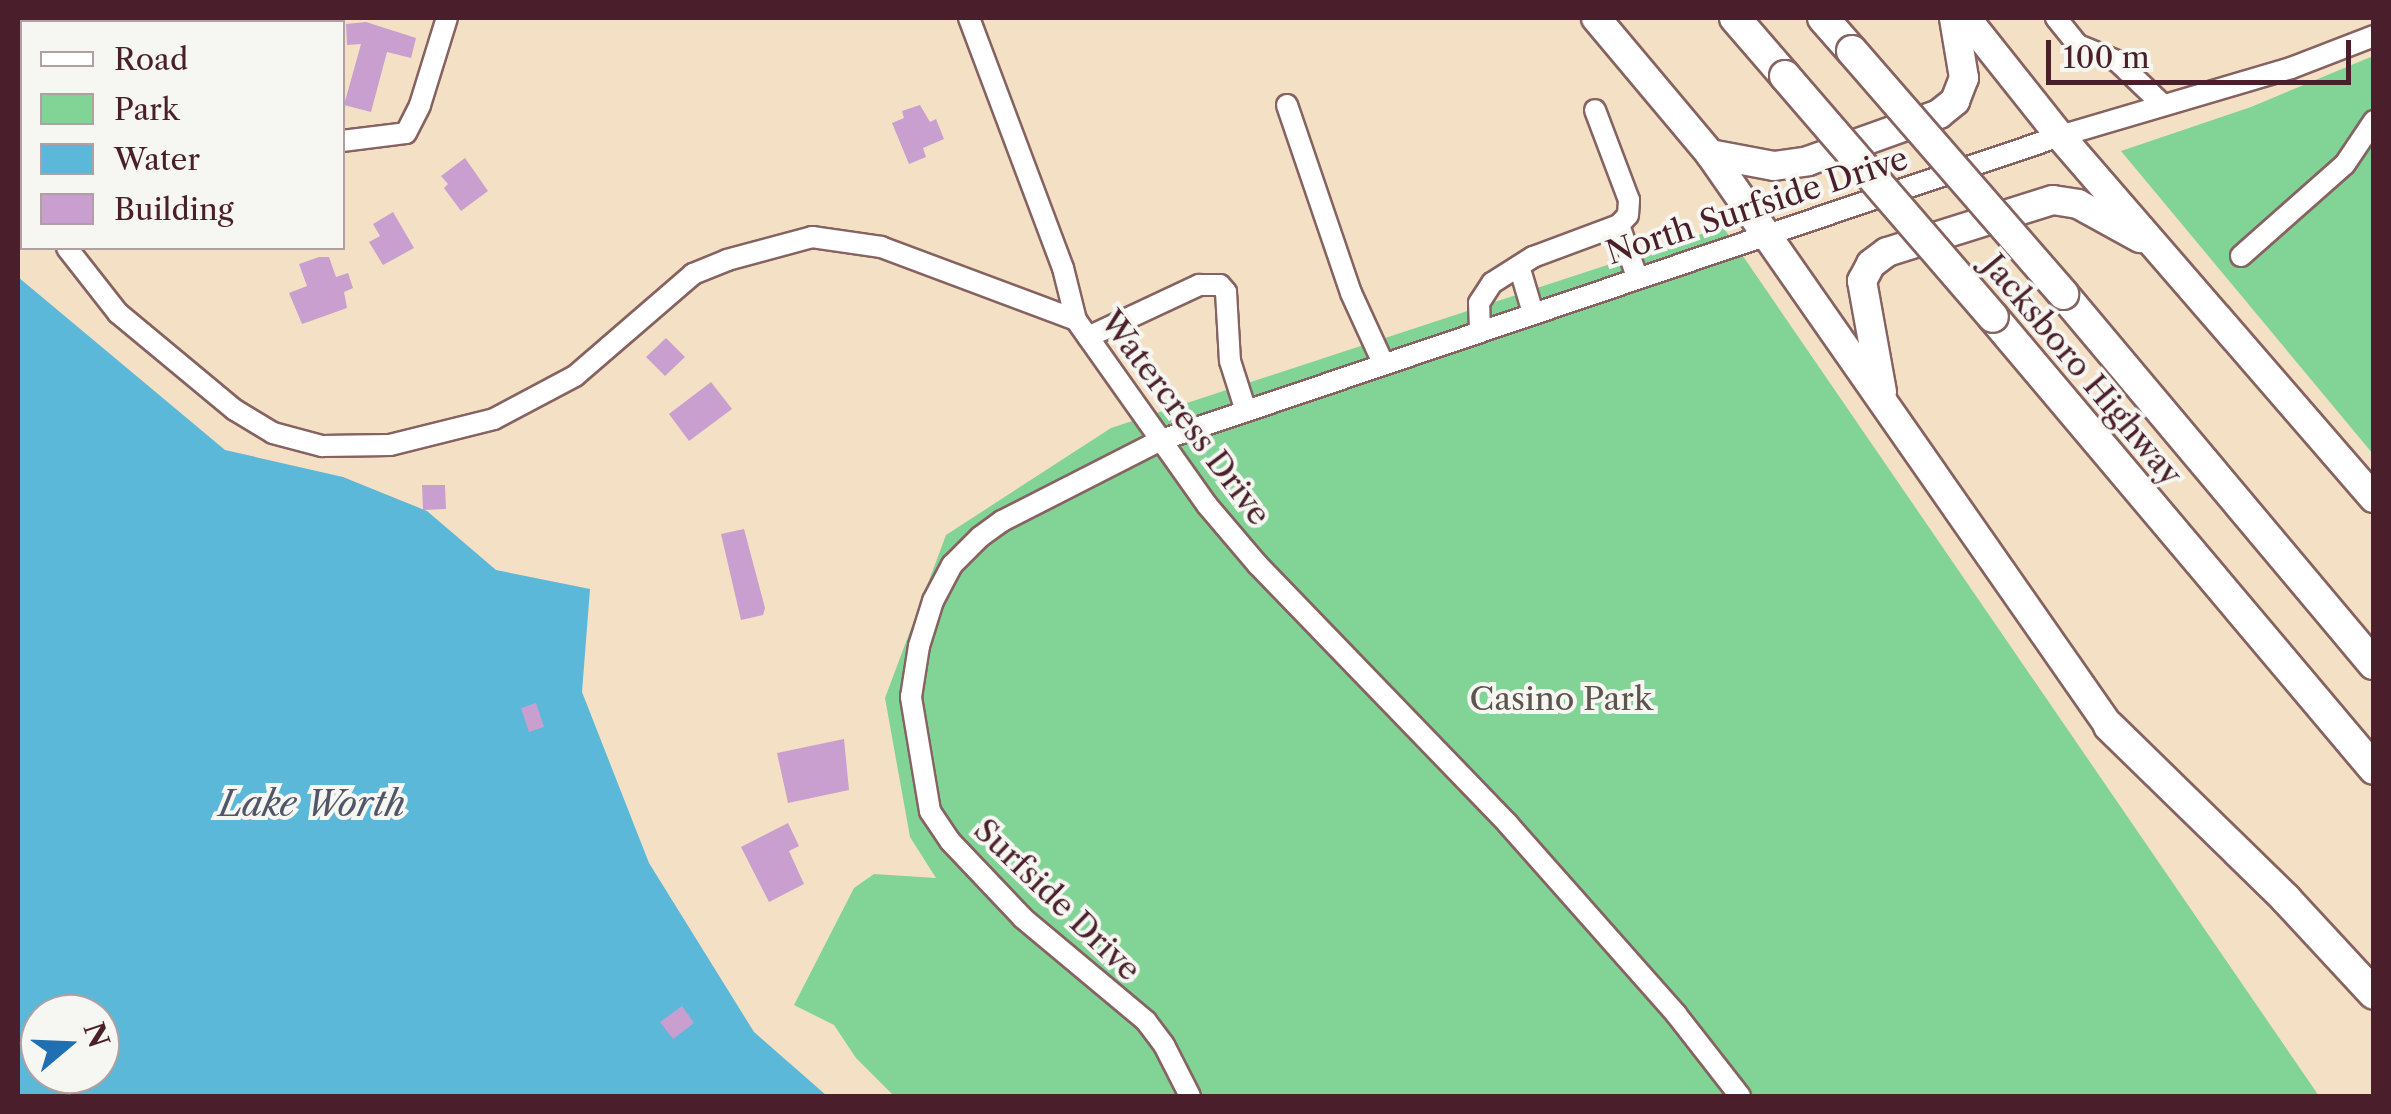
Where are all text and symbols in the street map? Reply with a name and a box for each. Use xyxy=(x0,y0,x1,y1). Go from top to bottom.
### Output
legend xyxy=(20,20,345,250)
scale bar xyxy=(2051,20,2356,82)
text: 100 m xyxy=(2063,39,2150,76)
text: Road xyxy=(114,41,188,78)
text: Park xyxy=(114,91,179,128)
street label: North Surfside Drive xyxy=(1601,139,1913,273)
text: Water xyxy=(114,141,200,178)
text: Building xyxy=(114,191,234,228)
street label: Jacksboro Highway xyxy=(1974,247,2190,493)
street label: Watercress Drive xyxy=(1092,303,1278,533)
park label: Casino Park xyxy=(1470,680,1652,718)
water label: Lake Worth xyxy=(219,783,405,825)
street label: Surfside Drive xyxy=(966,811,1148,989)
north arrow xyxy=(20,994,120,1094)
text: N xyxy=(76,1018,117,1052)

